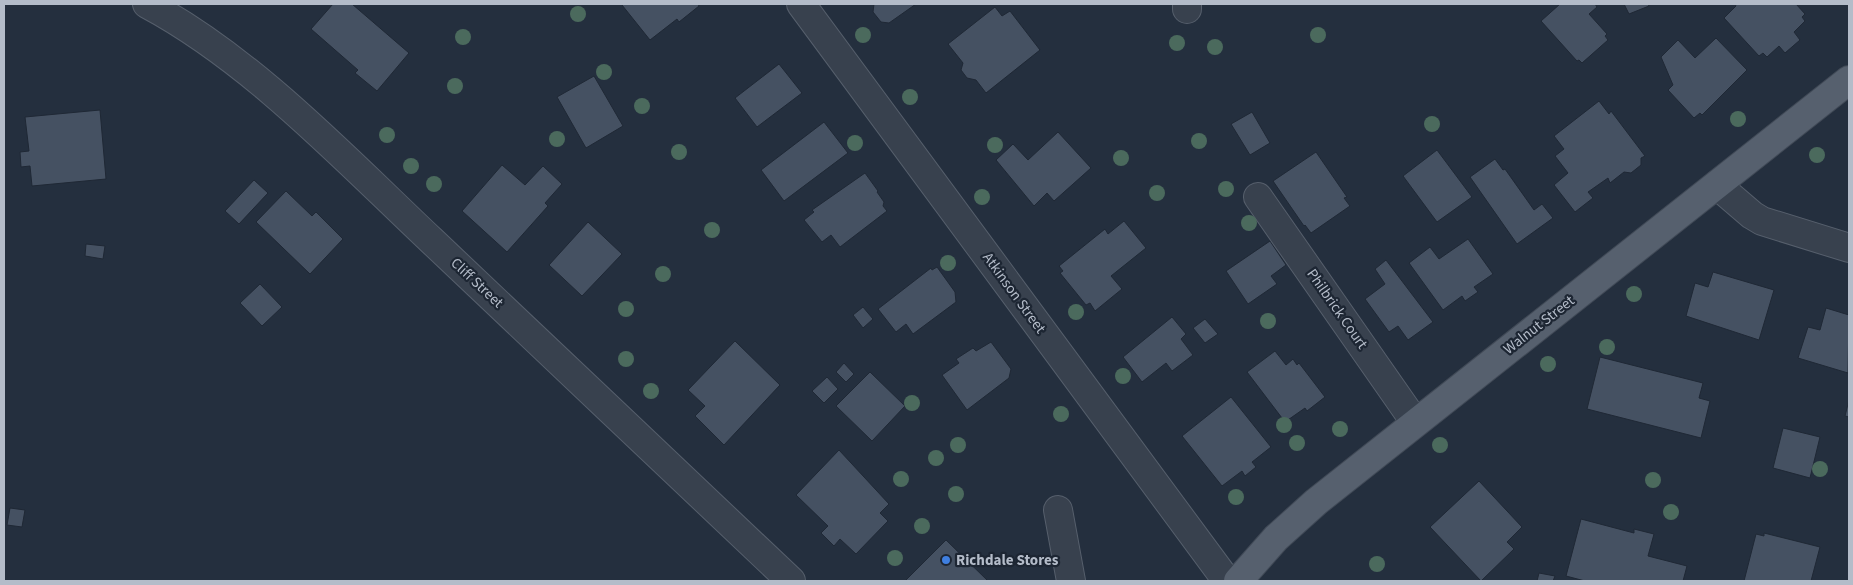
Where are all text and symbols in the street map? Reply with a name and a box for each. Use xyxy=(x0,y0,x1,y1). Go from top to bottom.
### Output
street label: Atkinson Street xyxy=(977,248,1051,338)
street label: Cliff Street xyxy=(446,253,508,313)
street label: Philbrick Court xyxy=(1302,265,1372,353)
street label: Walnut Street xyxy=(1499,291,1579,359)
place label: Richdale Stores xyxy=(956,550,1059,571)
marker: Richdale Stores xyxy=(940,554,952,566)

